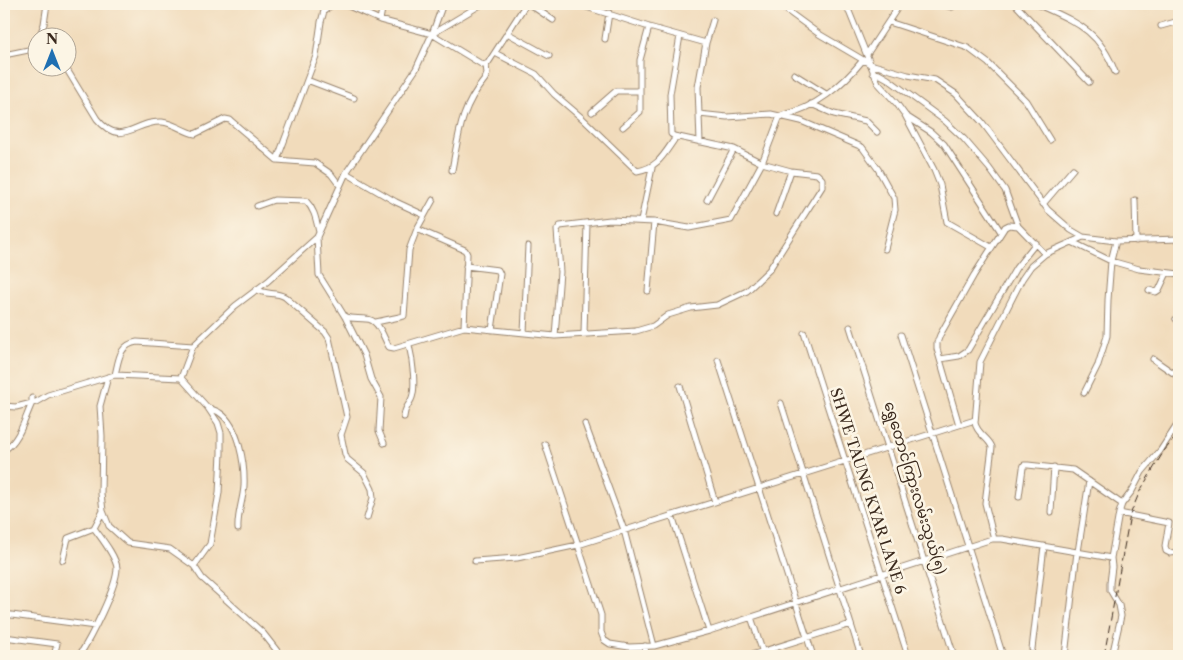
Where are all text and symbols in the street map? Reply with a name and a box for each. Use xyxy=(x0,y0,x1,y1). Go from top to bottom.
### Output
north arrow xyxy=(28,28,78,78)
text: N xyxy=(46,30,58,48)
street label: SHWE TAUNG KYAR LANE 6 xyxy=(826,385,911,597)
street label: ရွှေတောင်ကြားလမ်းသွယ်(၅) xyxy=(877,399,951,578)

